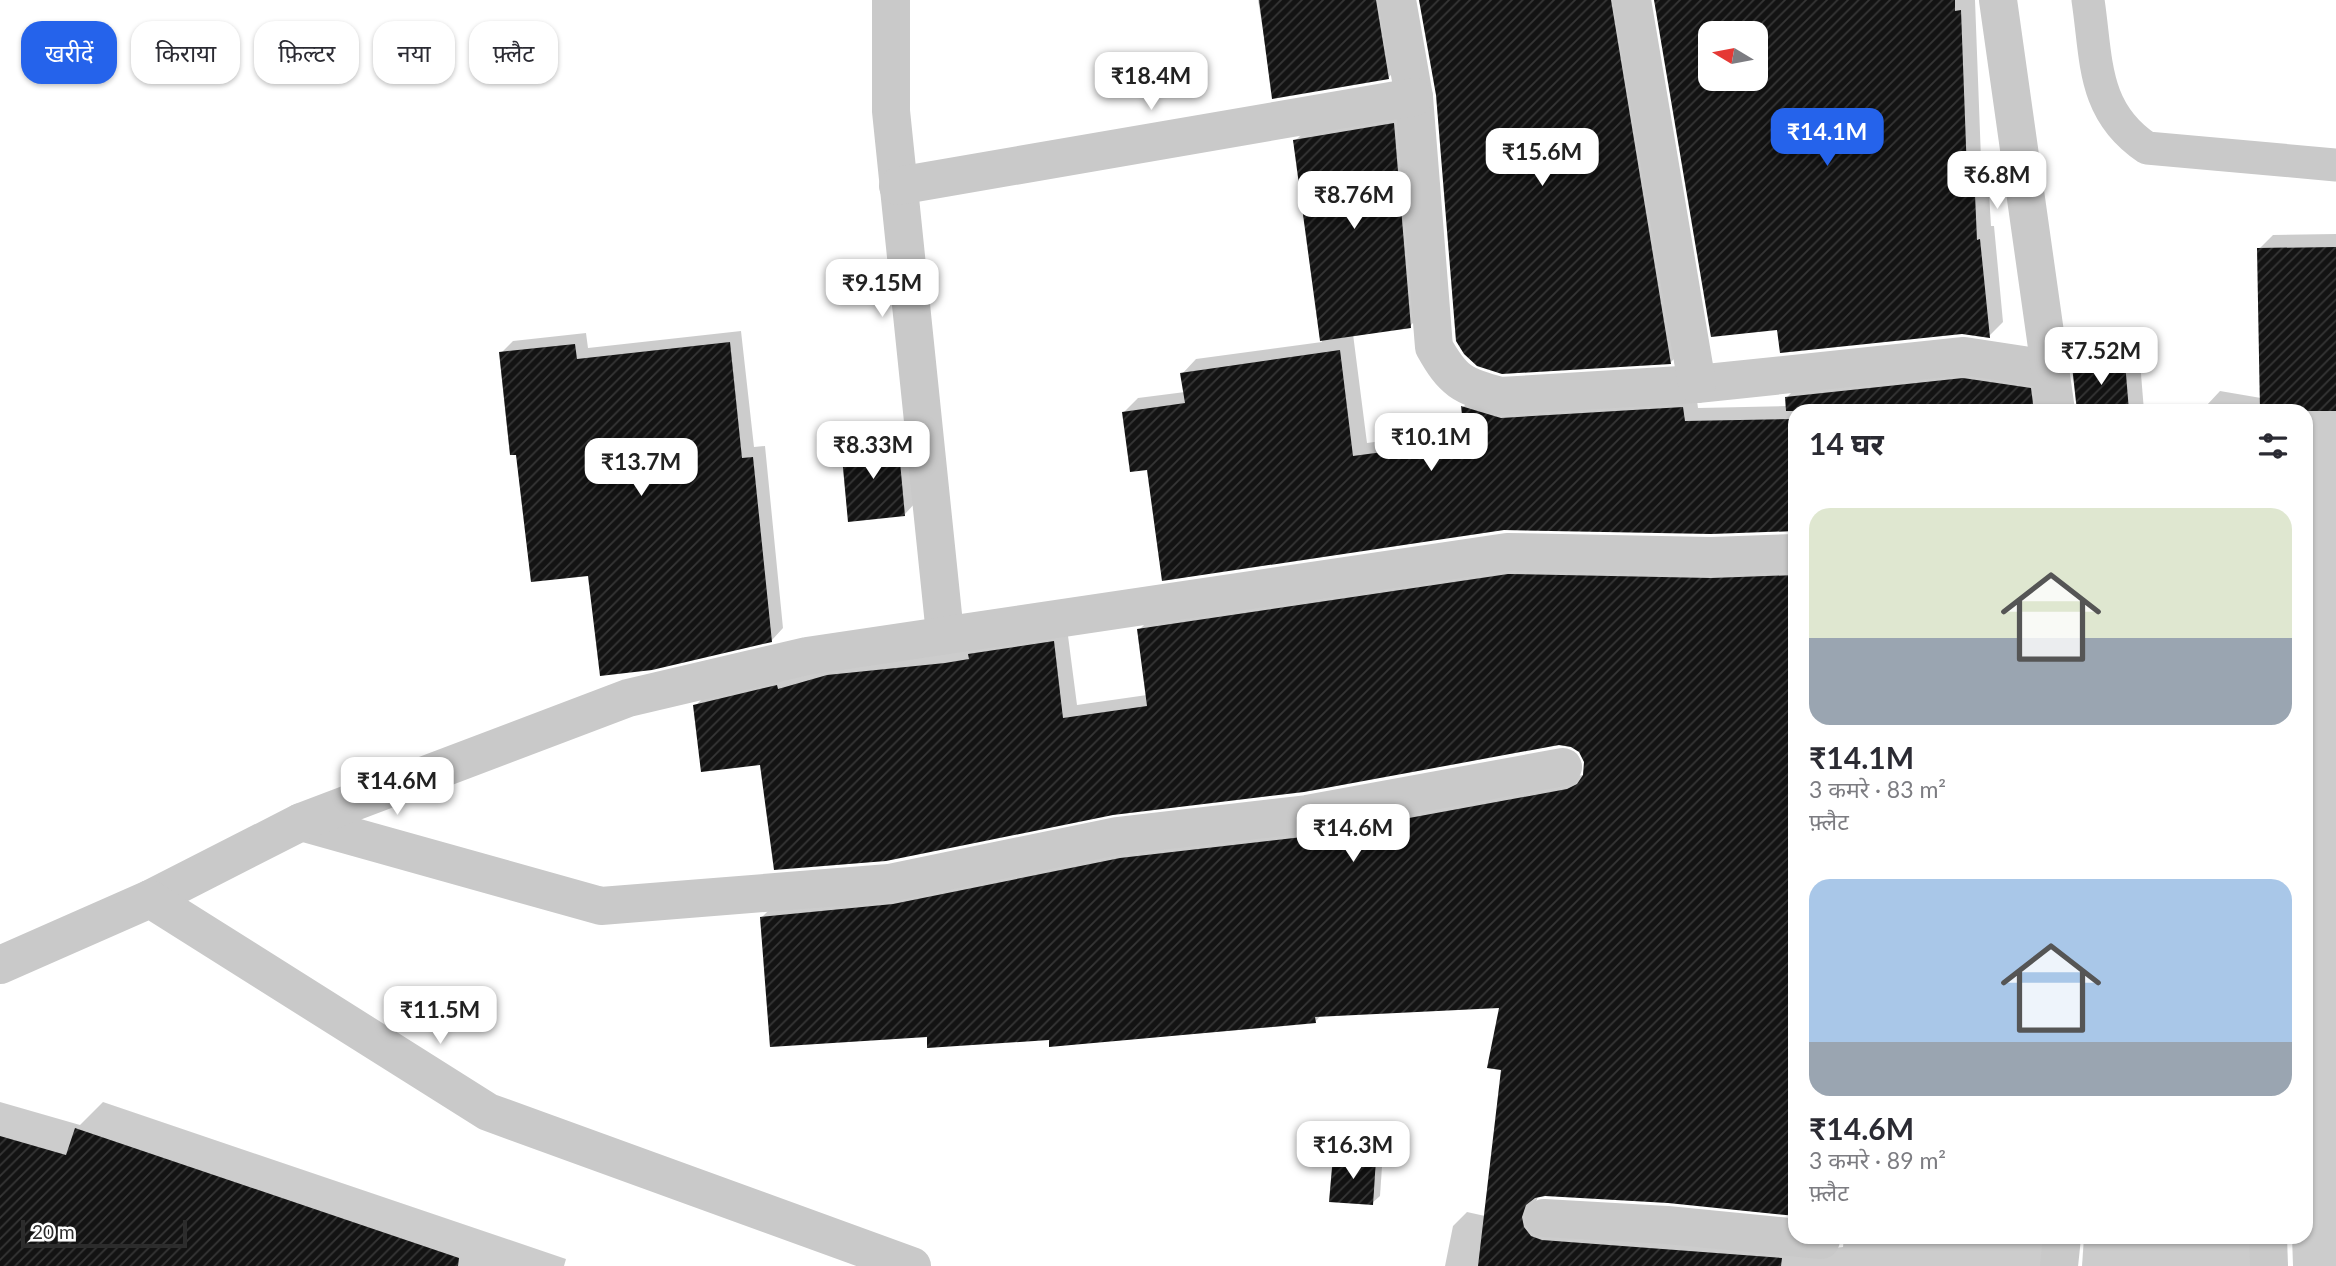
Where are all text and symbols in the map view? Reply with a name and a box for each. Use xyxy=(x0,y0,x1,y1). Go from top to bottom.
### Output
chip: खरीदें xyxy=(21,21,117,84)
chip: किराया xyxy=(131,21,240,84)
chip: फ़िल्टर xyxy=(254,21,359,84)
chip: नया xyxy=(373,21,455,84)
chip: फ़्लैट xyxy=(469,21,558,84)
north arrow xyxy=(1698,21,1768,91)
map controls xyxy=(1698,21,1768,91)
pin: ₹18.4M xyxy=(1094,52,1208,112)
text: ₹18.4M xyxy=(1111,61,1191,89)
pin: ₹14.1M xyxy=(1770,108,1884,168)
text: ₹14.1M xyxy=(1787,117,1867,145)
pin: ₹15.6M xyxy=(1485,128,1599,188)
text: ₹15.6M xyxy=(1502,137,1582,165)
pin: ₹6.8M xyxy=(1948,152,2046,211)
text: ₹6.8M xyxy=(1963,160,2031,188)
pin: ₹8.76M xyxy=(1297,172,1411,231)
text: ₹8.76M xyxy=(1314,180,1394,208)
pin: ₹9.15M xyxy=(825,260,939,319)
text: ₹9.15M xyxy=(842,268,922,296)
pin: ₹7.52M xyxy=(2044,328,2158,387)
text: ₹7.52M xyxy=(2061,336,2141,364)
pin: ₹10.1M xyxy=(1374,414,1488,473)
pin: ₹8.33M xyxy=(816,421,930,481)
text: ₹10.1M xyxy=(1391,422,1471,450)
text: 14 घर xyxy=(1809,425,1884,461)
icon: filters xyxy=(2254,427,2292,465)
text: ₹8.33M xyxy=(833,430,913,458)
pin: ₹13.7M xyxy=(584,438,698,498)
text: ₹13.7M xyxy=(601,447,681,475)
icon: home xyxy=(1988,554,2114,680)
text: ₹14.1M xyxy=(1809,739,1914,775)
pin: ₹14.6M xyxy=(340,758,454,817)
text: ₹14.6M xyxy=(357,766,437,794)
text: 3 कमरे · 83 m² xyxy=(1809,775,1946,803)
pin: ₹14.6M xyxy=(1296,804,1410,864)
text: फ़्लैट xyxy=(1809,807,1849,835)
text: ₹14.6M xyxy=(1313,813,1393,841)
icon: home xyxy=(1988,925,2114,1051)
pin: ₹11.5M xyxy=(383,986,497,1046)
text: ₹11.5M xyxy=(400,995,480,1023)
text: ₹14.6M xyxy=(1809,1110,1914,1146)
pin: ₹16.3M xyxy=(1296,1122,1410,1181)
text: ₹16.3M xyxy=(1313,1130,1393,1158)
text: 3 कमरे · 89 m² xyxy=(1809,1146,1946,1174)
text: फ़्लैट xyxy=(1809,1178,1849,1206)
scale bar xyxy=(21,1217,187,1249)
text: 20 m xyxy=(32,1220,75,1243)

